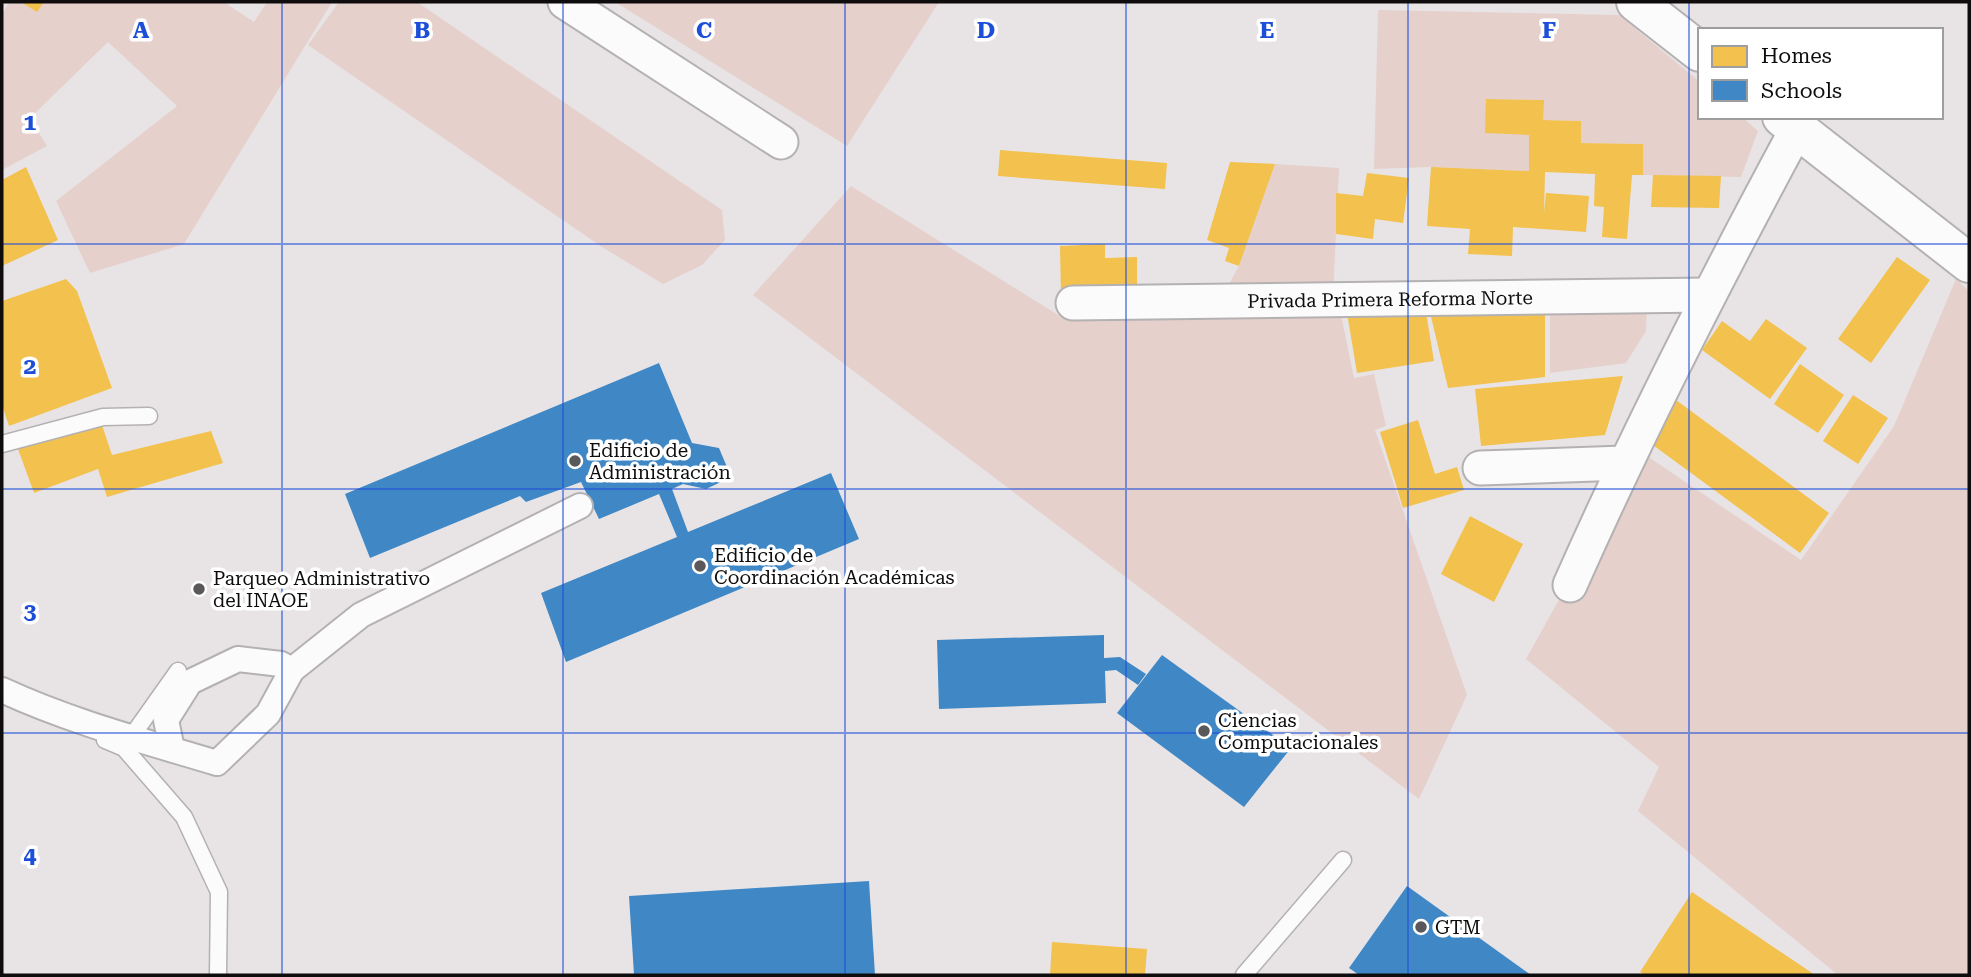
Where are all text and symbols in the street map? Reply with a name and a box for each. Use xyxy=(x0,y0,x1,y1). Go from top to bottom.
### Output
text: A xyxy=(133,17,150,44)
text: B xyxy=(414,17,430,44)
text: C xyxy=(696,17,712,44)
text: D xyxy=(977,17,995,44)
text: E xyxy=(1260,17,1274,44)
text: F xyxy=(1542,17,1556,44)
legend xyxy=(1698,28,1943,119)
text: Homes xyxy=(1761,44,1832,68)
text: Schools xyxy=(1761,79,1842,103)
text: 1 xyxy=(24,109,37,136)
street label: Privada Primera Reforma Norte xyxy=(1247,286,1533,313)
text: 2 xyxy=(24,353,36,380)
place label: Edificio de Administración xyxy=(589,439,731,484)
marker: Edificio de Administración xyxy=(567,453,583,469)
place label: Edificio de Coordinación Académicas xyxy=(714,544,955,589)
marker: Edificio de Coordinación Académicas xyxy=(692,558,708,574)
place label: Parqueo Administrativo del INAOE xyxy=(213,567,430,612)
marker: Parqueo Administrativo del INAOE xyxy=(191,581,207,597)
text: 3 xyxy=(24,598,37,625)
place label: Ciencias Computacionales xyxy=(1218,709,1378,754)
marker: Ciencias Computacionales xyxy=(1196,723,1212,739)
text: 4 xyxy=(24,842,37,869)
place label: GTM xyxy=(1435,916,1481,939)
marker: GTM xyxy=(1413,919,1429,935)

